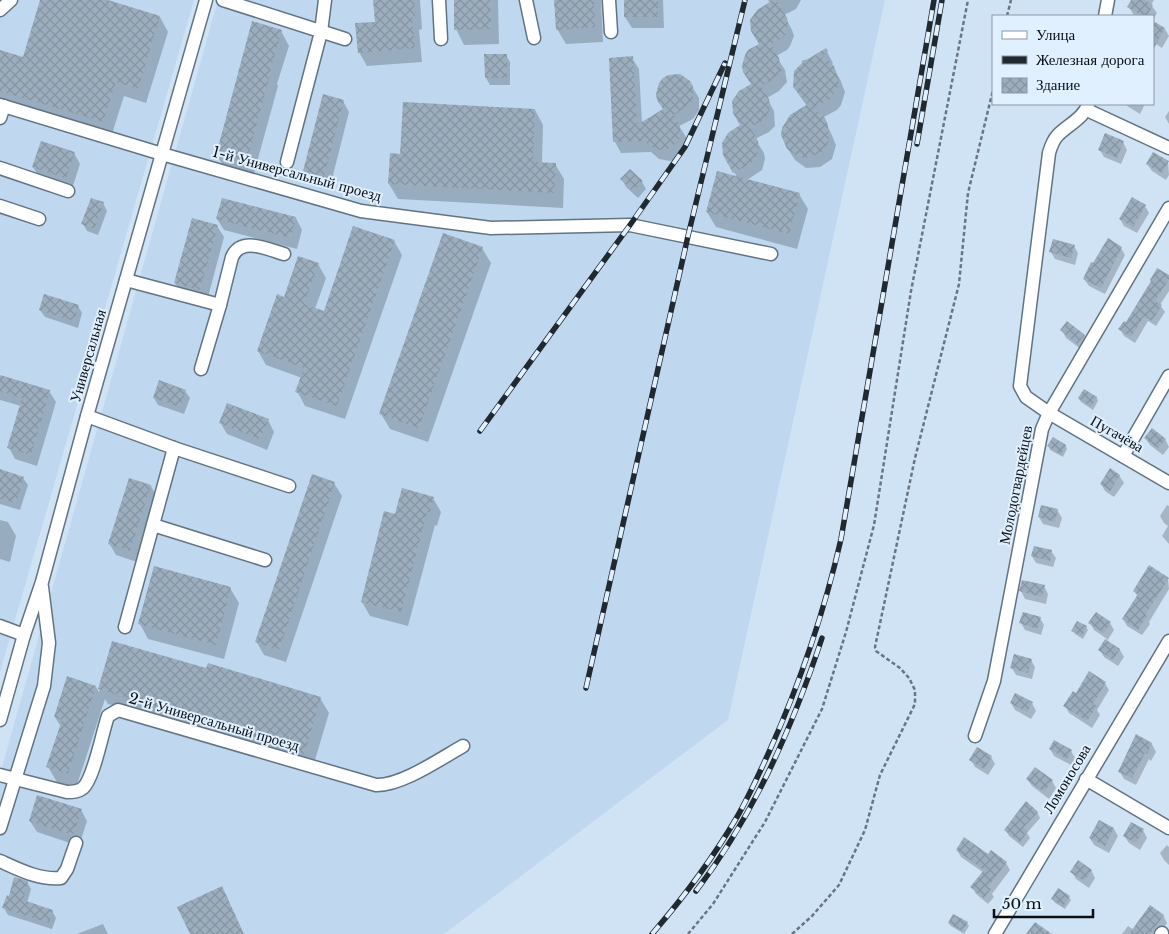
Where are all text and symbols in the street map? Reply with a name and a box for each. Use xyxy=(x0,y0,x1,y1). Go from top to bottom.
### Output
legend xyxy=(992,15,1154,105)
text: Улица xyxy=(1036,25,1075,44)
text: Железная дорога xyxy=(1036,50,1145,69)
text: Здание xyxy=(1036,75,1080,94)
street label: 1-й Универсальный проезд xyxy=(211,142,384,205)
street label: Универсальная xyxy=(65,307,110,405)
street label: Пугачёва xyxy=(1087,411,1148,457)
street label: Молодогвардейцев xyxy=(995,424,1036,546)
street label: 2-й Универсальный проезд xyxy=(127,688,302,755)
street label: Ломоносова xyxy=(1038,740,1095,817)
scale bar xyxy=(994,886,1093,918)
text: 50 m xyxy=(1002,894,1042,913)

